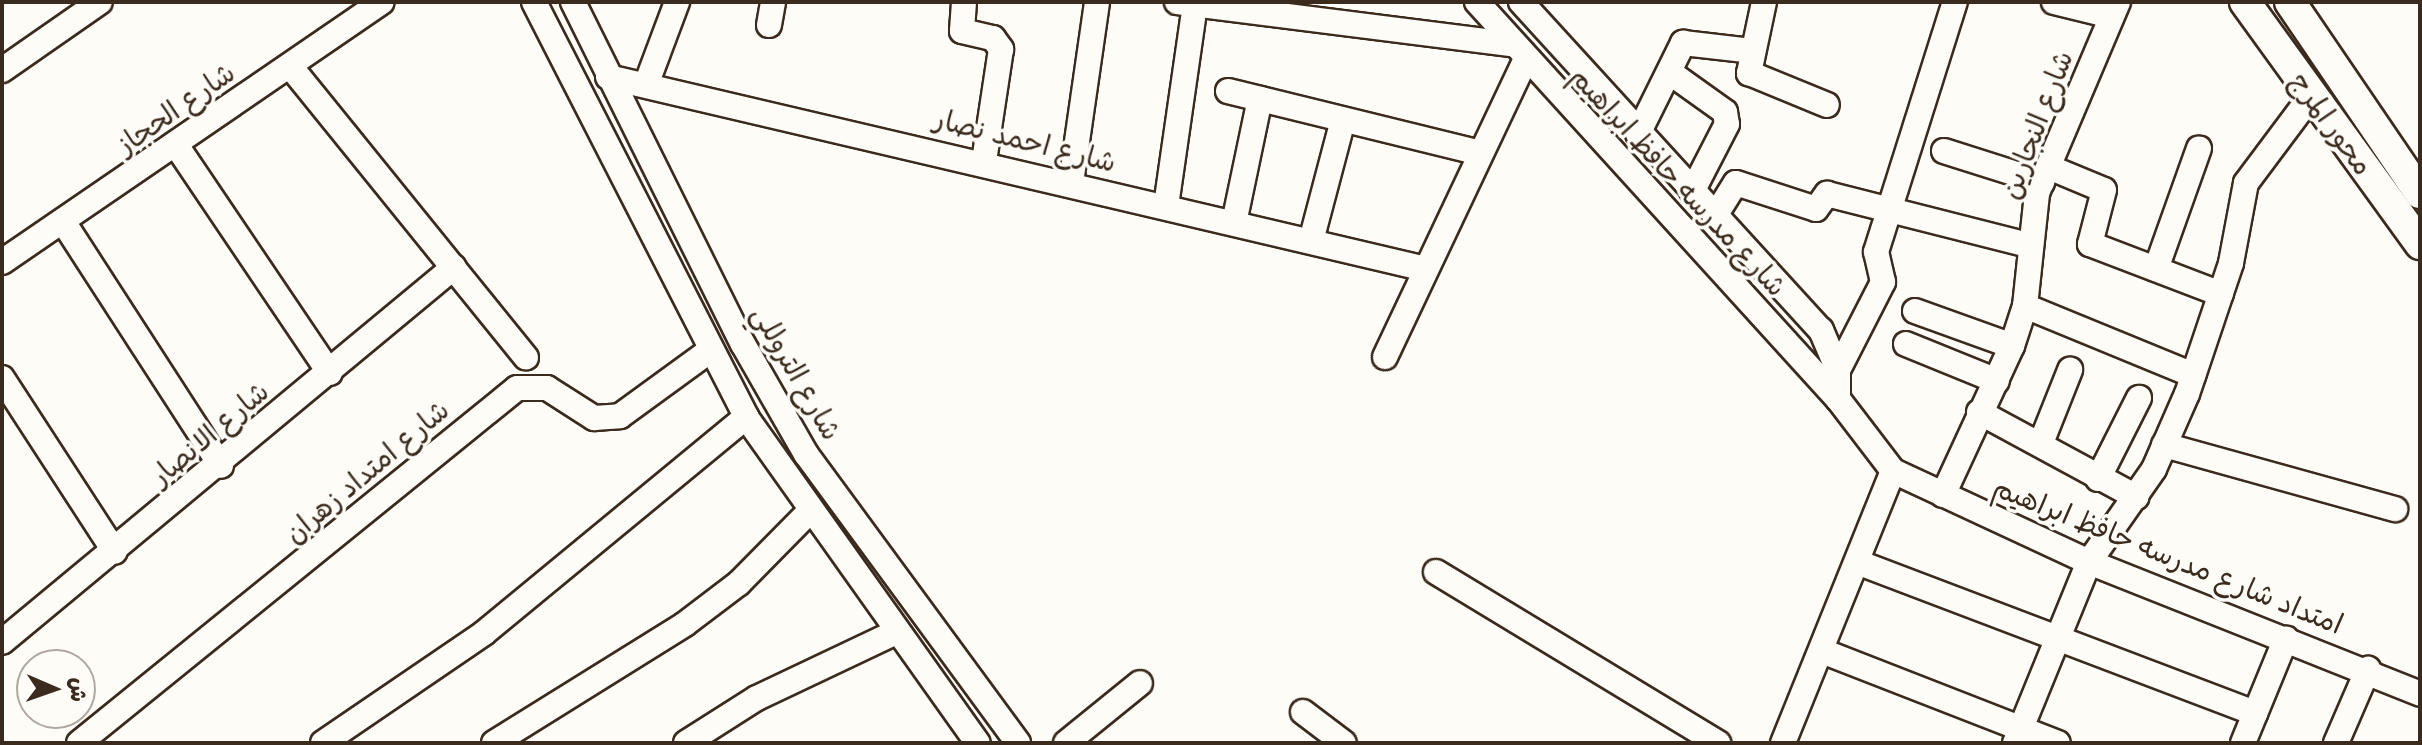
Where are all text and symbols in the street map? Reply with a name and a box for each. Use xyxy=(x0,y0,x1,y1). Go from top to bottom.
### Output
street label: شارع النجارين xyxy=(1993,46,2081,204)
street label: شارع الحجاز xyxy=(110,56,242,162)
street label: شارع مدرسه حافظ ابراهيم xyxy=(1563,60,1793,304)
street label: محور المرج xyxy=(2282,66,2380,182)
street label: شارع احمد نصار xyxy=(931,102,1119,180)
street label: شارع التروللي xyxy=(744,300,848,446)
street label: شارع الانصار xyxy=(144,375,276,493)
street label: شارع امتداد زهران xyxy=(278,393,456,551)
street label: امتداد شارع مدرسه حافظ ابراهيم xyxy=(1988,470,2348,642)
north arrow xyxy=(16,649,96,729)
text: ش xyxy=(64,677,92,702)

